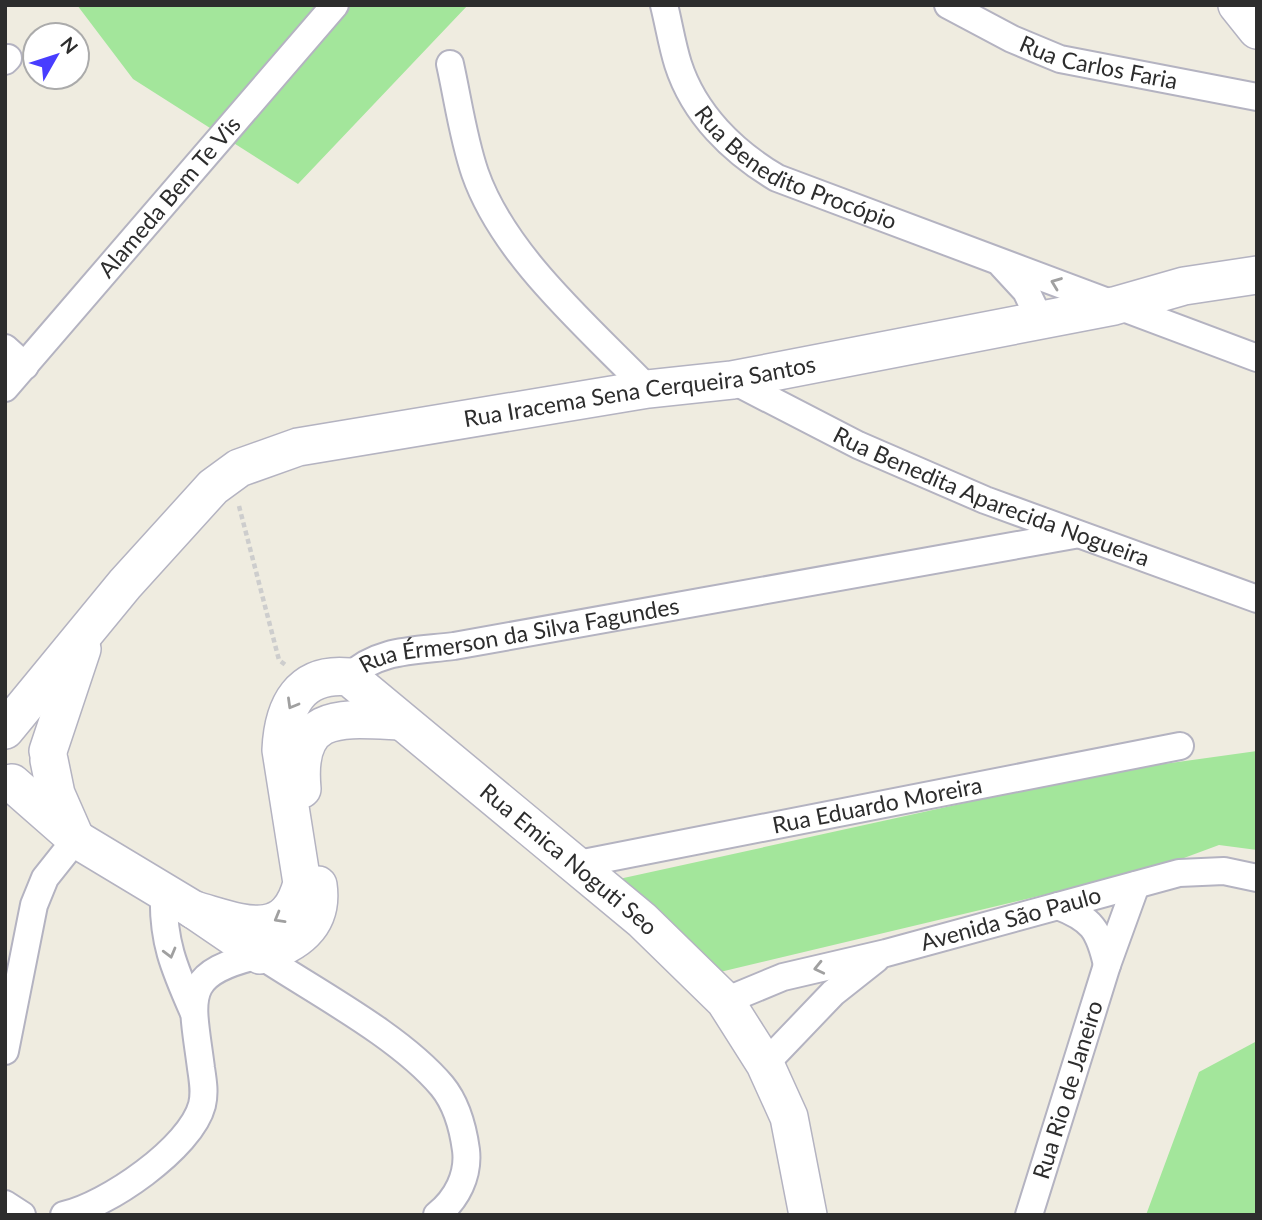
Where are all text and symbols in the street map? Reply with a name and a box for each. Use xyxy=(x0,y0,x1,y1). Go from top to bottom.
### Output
north arrow xyxy=(21,21,91,91)
street label: Rua Carlos Faria xyxy=(1016,29,1180,94)
text: N xyxy=(56,32,83,58)
street label: Rua Benedito Procópio xyxy=(689,100,901,235)
street label: Alameda Bem Te Vis xyxy=(92,110,246,283)
one-way arrow xyxy=(1051,278,1063,292)
street label: Rua Iracema Sena Cerqueira Santos xyxy=(462,349,818,432)
street label: Rua Benedita Aparecida Nogueira xyxy=(829,420,1154,572)
street label: Rua Érmerson da Silva Fagundes xyxy=(354,591,681,678)
one-way arrow xyxy=(287,696,300,709)
street label: Rua Eduardo Moreira xyxy=(770,770,984,839)
street label: Rua Emica Noguti Seo xyxy=(475,777,664,941)
street label: Avenida São Paulo xyxy=(917,880,1104,956)
one-way arrow xyxy=(273,910,286,923)
one-way arrow xyxy=(162,947,176,959)
one-way arrow xyxy=(814,960,826,974)
street label: Rua Rio de Janeiro xyxy=(1026,997,1108,1182)

